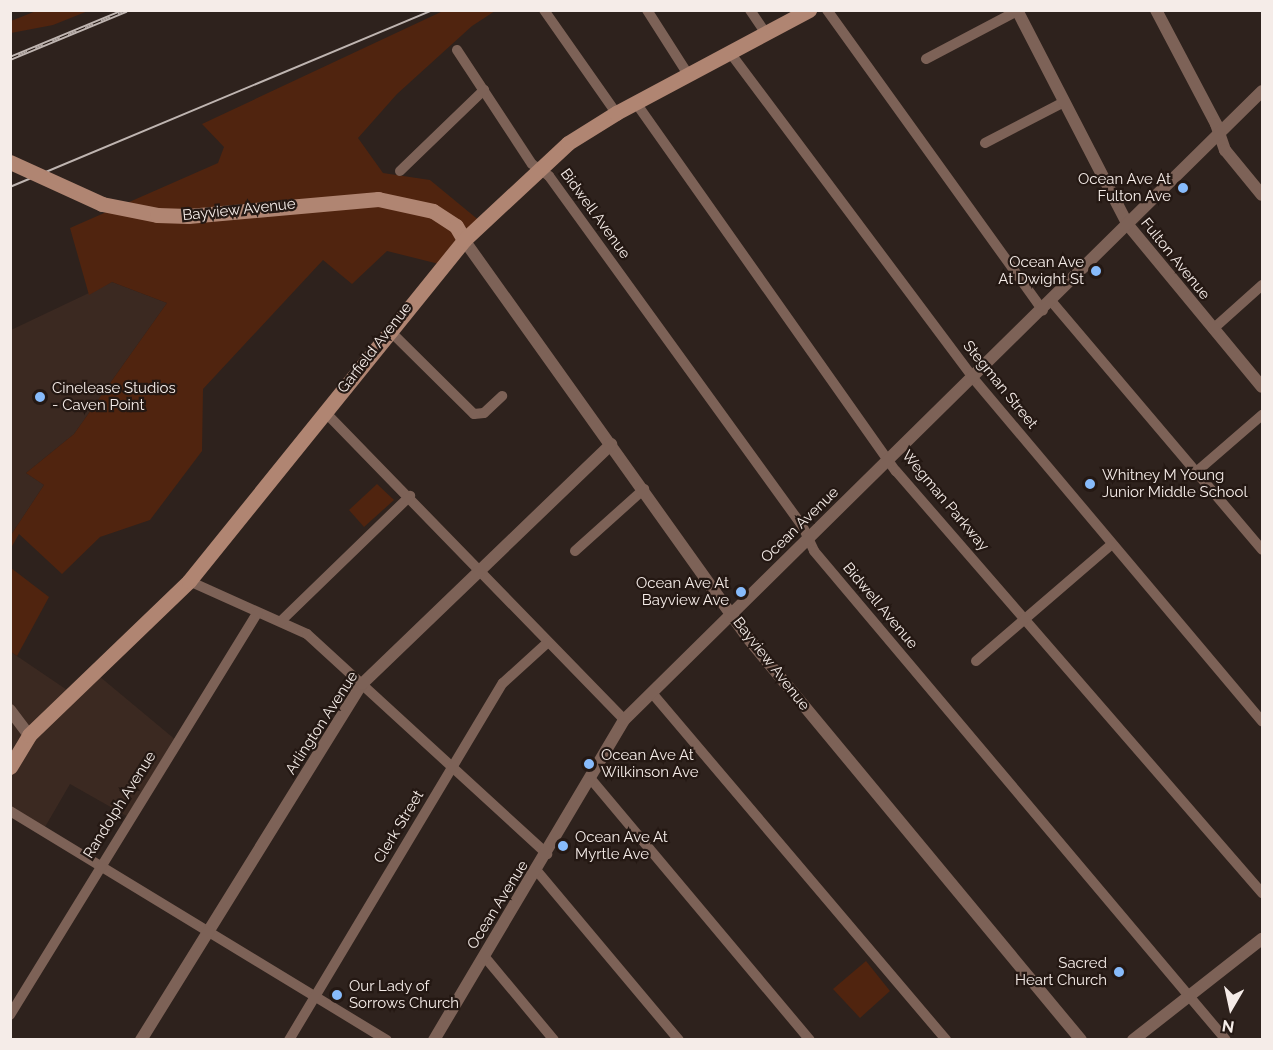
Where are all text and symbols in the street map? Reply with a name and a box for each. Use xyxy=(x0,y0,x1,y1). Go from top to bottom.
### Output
street label: Bidwell Avenue xyxy=(556,165,634,263)
place label: Ocean Ave At Fulton Ave xyxy=(1077,170,1171,205)
marker: Ocean Ave At Fulton Ave xyxy=(1176,181,1190,195)
street label: Bayview Avenue xyxy=(181,195,297,225)
street label: Fulton Avenue xyxy=(1136,214,1214,304)
place label: Ocean Ave At Dwight St xyxy=(998,253,1084,288)
marker: Ocean Ave At Dwight St xyxy=(1089,264,1103,278)
street label: Garfield Avenue xyxy=(334,299,416,397)
street label: Stegman Street xyxy=(959,337,1041,433)
place label: Cinelease Studios - Caven Point xyxy=(52,379,176,414)
marker: Cinelease Studios - Caven Point xyxy=(33,390,47,404)
street label: Wegman Parkway xyxy=(898,447,992,555)
place label: Whitney M Young Junior Middle School xyxy=(1102,466,1248,501)
marker: Whitney M Young Junior Middle School xyxy=(1083,477,1097,491)
street label: Ocean Avenue xyxy=(757,483,843,567)
street label: Bidwell Avenue xyxy=(838,559,922,653)
place label: Ocean Ave At Bayview Ave xyxy=(635,574,729,609)
marker: Ocean Ave At Bayview Ave xyxy=(734,585,748,599)
street label: Bayview Avenue xyxy=(729,613,813,715)
street label: Arlington Avenue xyxy=(282,668,362,778)
place label: Ocean Ave At Wilkinson Ave xyxy=(601,746,699,781)
street label: Randolph Avenue xyxy=(80,748,160,862)
marker: Ocean Ave At Wilkinson Ave xyxy=(582,757,596,771)
street label: Clerk Street xyxy=(370,787,428,867)
place label: Ocean Ave At Myrtle Ave xyxy=(575,828,669,863)
marker: Ocean Ave At Myrtle Ave xyxy=(556,839,570,853)
street label: Ocean Avenue xyxy=(463,857,533,953)
place label: Sacred Heart Church xyxy=(1015,954,1107,989)
marker: Sacred Heart Church xyxy=(1112,965,1126,979)
place label: Our Lady of Sorrows Church xyxy=(349,977,459,1012)
north arrow xyxy=(1201,978,1261,1038)
marker: Our Lady of Sorrows Church xyxy=(330,988,344,1002)
text: N xyxy=(1221,1016,1236,1037)

